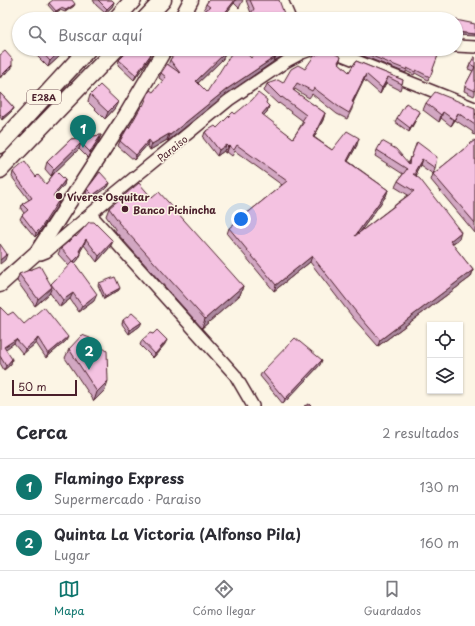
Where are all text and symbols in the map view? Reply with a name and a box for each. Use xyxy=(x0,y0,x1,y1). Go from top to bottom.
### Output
search box xyxy=(12,12,463,56)
icon: search xyxy=(26,23,48,45)
text: Buscar aquí xyxy=(58,23,142,46)
road number: E28A xyxy=(27,90,61,104)
pin: 1 xyxy=(70,115,96,148)
street label: Paraiso xyxy=(154,131,191,165)
place label: Víveres Osquitar xyxy=(67,189,150,204)
marker: Víveres Osquitar xyxy=(54,191,64,201)
place label: Banco Pichincha xyxy=(133,202,216,217)
marker: Banco Pichincha xyxy=(120,204,130,214)
your location xyxy=(231,209,251,229)
map controls xyxy=(427,322,463,394)
button: locate xyxy=(427,322,463,358)
pin: 2 xyxy=(76,337,102,370)
button: layers xyxy=(427,358,463,394)
scale bar xyxy=(12,378,77,397)
text: 50 m xyxy=(18,378,47,395)
text: Cerca xyxy=(16,419,67,445)
text: 2 resultados xyxy=(382,423,459,442)
text: Flamingo Express xyxy=(54,466,184,489)
text: 1 xyxy=(26,477,32,496)
text: 130 m xyxy=(420,477,459,496)
text: Supermercado · Paraiso xyxy=(54,489,201,508)
text: Quinta La Victoria (Alfonso Pila) xyxy=(54,522,301,545)
text: 2 xyxy=(24,533,34,552)
text: 160 m xyxy=(420,533,459,552)
text: Lugar xyxy=(54,545,90,564)
tab: Mapa xyxy=(54,578,84,619)
tab: Cómo llegar xyxy=(193,578,255,619)
tab: Guardados xyxy=(364,578,421,619)

